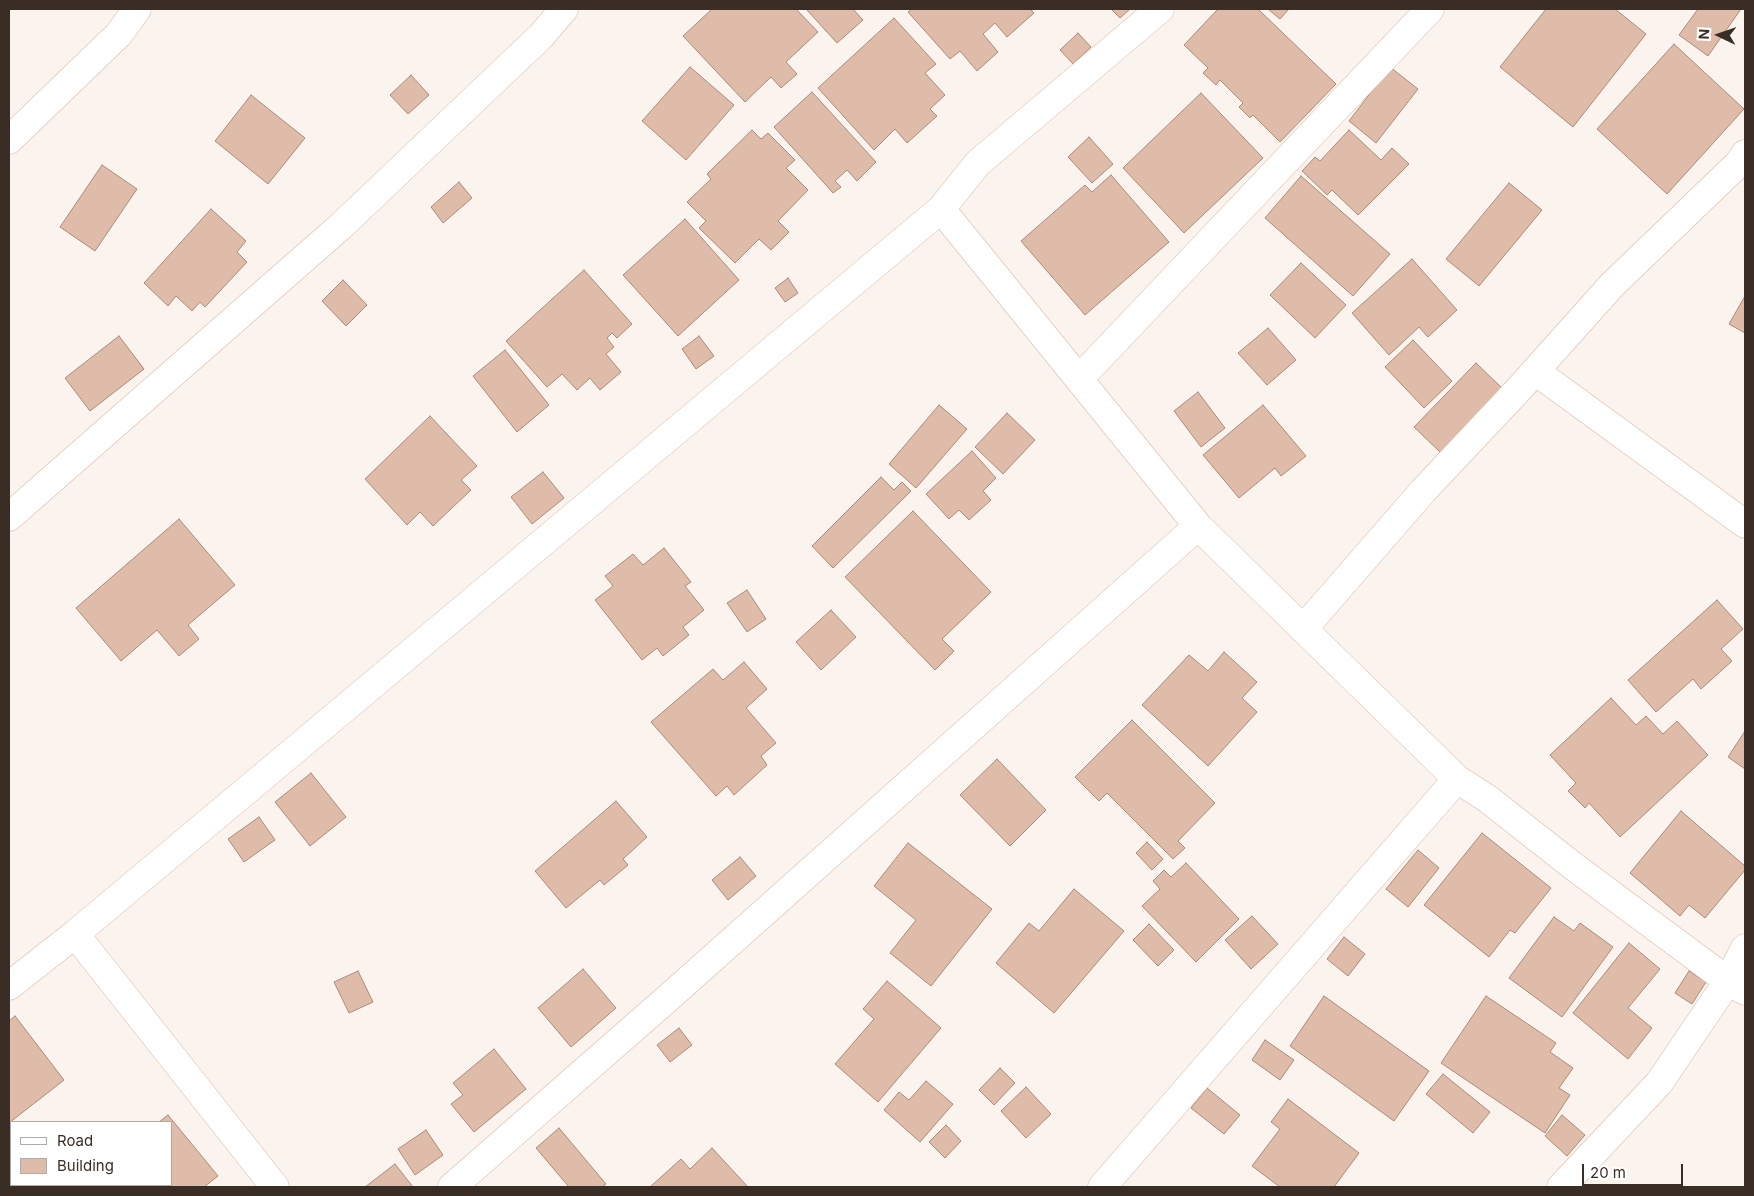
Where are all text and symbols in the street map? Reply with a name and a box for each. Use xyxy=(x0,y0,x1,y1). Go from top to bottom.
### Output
north arrow xyxy=(1694,10,1744,60)
text: N xyxy=(1695,28,1712,40)
legend xyxy=(10,1121,172,1186)
text: Road xyxy=(57,1131,93,1150)
scale bar xyxy=(1584,1154,1685,1186)
text: Building xyxy=(57,1156,114,1175)
text: 20 m xyxy=(1590,1163,1626,1182)

